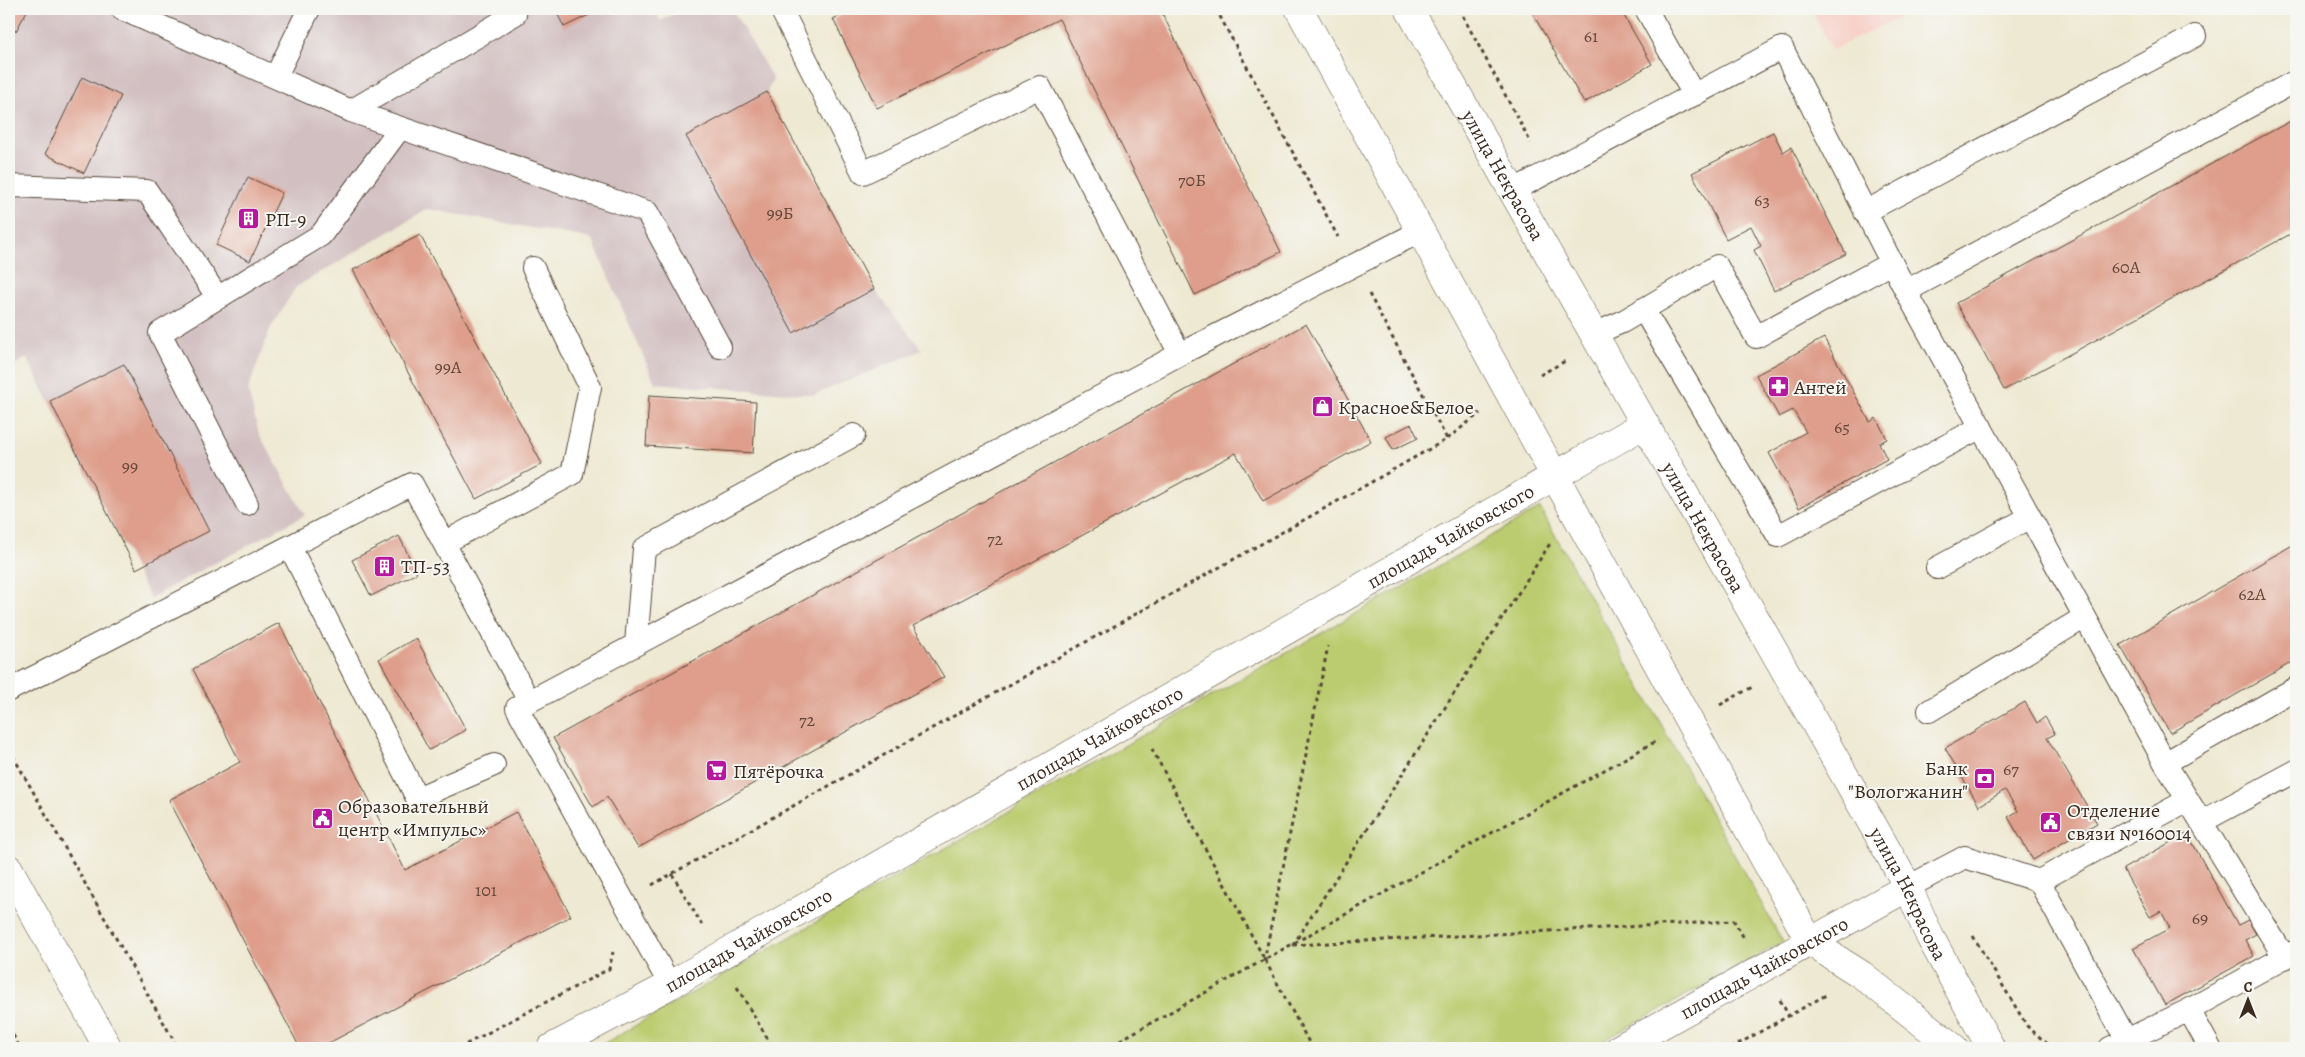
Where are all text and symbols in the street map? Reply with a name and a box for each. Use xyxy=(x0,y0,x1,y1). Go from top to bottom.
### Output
house number: 61 xyxy=(1584,24,1598,48)
street label: улица Некрасова xyxy=(1455,104,1552,246)
house number: 70Б xyxy=(1178,168,1206,192)
house number: 63 xyxy=(1754,188,1770,212)
house number: 99Б xyxy=(766,201,794,225)
place label: РП-9 xyxy=(265,206,306,233)
building icon: РП-9 xyxy=(237,207,261,231)
house number: 60А xyxy=(2112,255,2141,279)
house number: 99А xyxy=(435,355,462,379)
place label: Антей xyxy=(1793,374,1847,401)
pharmacy icon: Антей xyxy=(1766,375,1790,399)
place label: Красное&Белое xyxy=(1338,394,1474,421)
shop icon: Красное&Белое xyxy=(1310,395,1334,419)
house number: 65 xyxy=(1834,415,1850,439)
house number: 99 xyxy=(122,454,138,478)
street label: улица Некрасова xyxy=(1655,456,1752,598)
street label: площадь Чайковского xyxy=(1362,477,1539,595)
house number: 72 xyxy=(987,527,1003,551)
place label: ТП-53 xyxy=(401,553,450,580)
building icon: ТП-53 xyxy=(373,554,397,578)
house number: 62А xyxy=(2238,582,2266,606)
street label: площадь Чайковского xyxy=(1011,679,1188,797)
house number: 72 xyxy=(799,708,815,732)
place label: Банк "Вологжанин" xyxy=(1848,755,1968,805)
house number: 67 xyxy=(2003,757,2019,781)
place label: Пятёрочка xyxy=(733,758,825,785)
supermarket icon: Пятёрочка xyxy=(705,759,729,783)
bank icon: Банк "Вологжанин" xyxy=(1972,767,1996,791)
place label: Образовательнвй центр «Импульс» xyxy=(338,793,489,843)
place label: Отделение связи №160014 xyxy=(2067,797,2191,847)
public building icon: Образовательнвй центр «Импульс» xyxy=(310,806,334,830)
public building icon: Отделение связи №160014 xyxy=(2039,810,2063,834)
street label: улица Некрасова xyxy=(1863,821,1954,966)
house number: 101 xyxy=(475,878,497,902)
street label: площадь Чайковского xyxy=(660,881,837,999)
house number: 69 xyxy=(2192,906,2208,930)
street label: площадь Чайковского xyxy=(1675,910,1853,1025)
north arrow xyxy=(2222,974,2272,1024)
text: С xyxy=(2244,978,2253,997)

